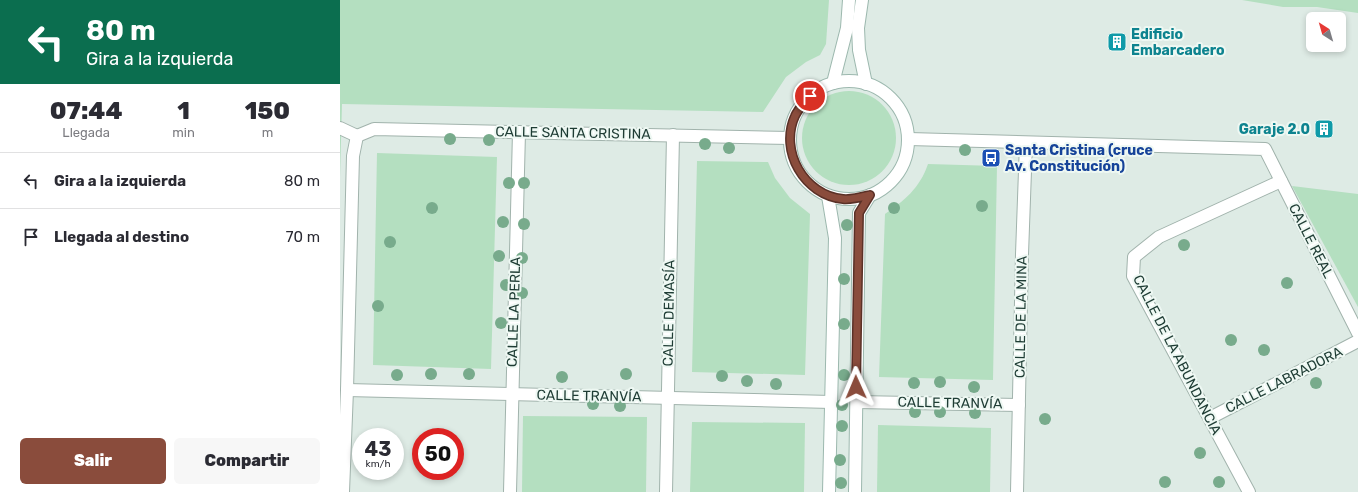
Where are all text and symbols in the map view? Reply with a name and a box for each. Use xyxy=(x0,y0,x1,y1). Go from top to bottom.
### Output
north arrow xyxy=(1306,12,1346,52)
map controls xyxy=(1306,12,1346,52)
text: 80 m xyxy=(86,14,156,47)
icon: left xyxy=(20,16,72,68)
place label: Edificio Embarcadero xyxy=(1131,26,1225,59)
building icon: Edificio Embarcadero xyxy=(1106,31,1128,53)
text: Gira a la izquierda xyxy=(86,48,233,70)
pin xyxy=(793,79,827,113)
icon: arrive xyxy=(799,85,821,107)
text: 07:44 xyxy=(50,97,122,125)
text: 1 xyxy=(177,97,190,125)
text: 150 xyxy=(245,97,290,125)
building icon: Garaje 2.0 xyxy=(1313,118,1335,140)
place label: Garaje 2.0 xyxy=(1239,121,1310,138)
street label: CALLE SANTA CRISTINA xyxy=(495,123,651,143)
text: Llegada xyxy=(62,125,110,140)
text: min xyxy=(172,125,195,140)
text: m xyxy=(262,125,273,140)
place label: Santa Cristina (cruce Av. Constitución) xyxy=(1005,142,1153,175)
bus stop icon: Santa Cristina (cruce Av. Constitución) xyxy=(980,147,1002,169)
icon: left xyxy=(20,170,42,192)
text: Gira a la izquierda xyxy=(54,172,186,190)
text: 80 m xyxy=(284,172,320,190)
street label: CALLE REAL xyxy=(1285,201,1337,281)
icon: arrive xyxy=(20,226,42,248)
text: Llegada al destino xyxy=(54,228,189,246)
text: 70 m xyxy=(286,228,320,246)
street label: CALLE DE LA MINA xyxy=(1011,255,1031,378)
street label: CALLE LA PERLA xyxy=(504,256,524,368)
street label: CALLE DEMASÍA xyxy=(659,259,678,366)
street label: CALLE DE LA ABUNDANCIA xyxy=(1129,272,1225,438)
street label: CALLE LABRADORA xyxy=(1223,343,1346,417)
position arrow xyxy=(835,366,877,408)
street label: CALLE TRANVÍA xyxy=(537,386,642,405)
street label: CALLE TRANVÍA xyxy=(898,393,1003,412)
speed limit sign: 50 xyxy=(412,428,464,480)
text: 43 xyxy=(365,437,391,461)
button: Salir xyxy=(20,438,166,484)
button: Compartir xyxy=(174,438,320,484)
text: km/h xyxy=(366,458,390,470)

